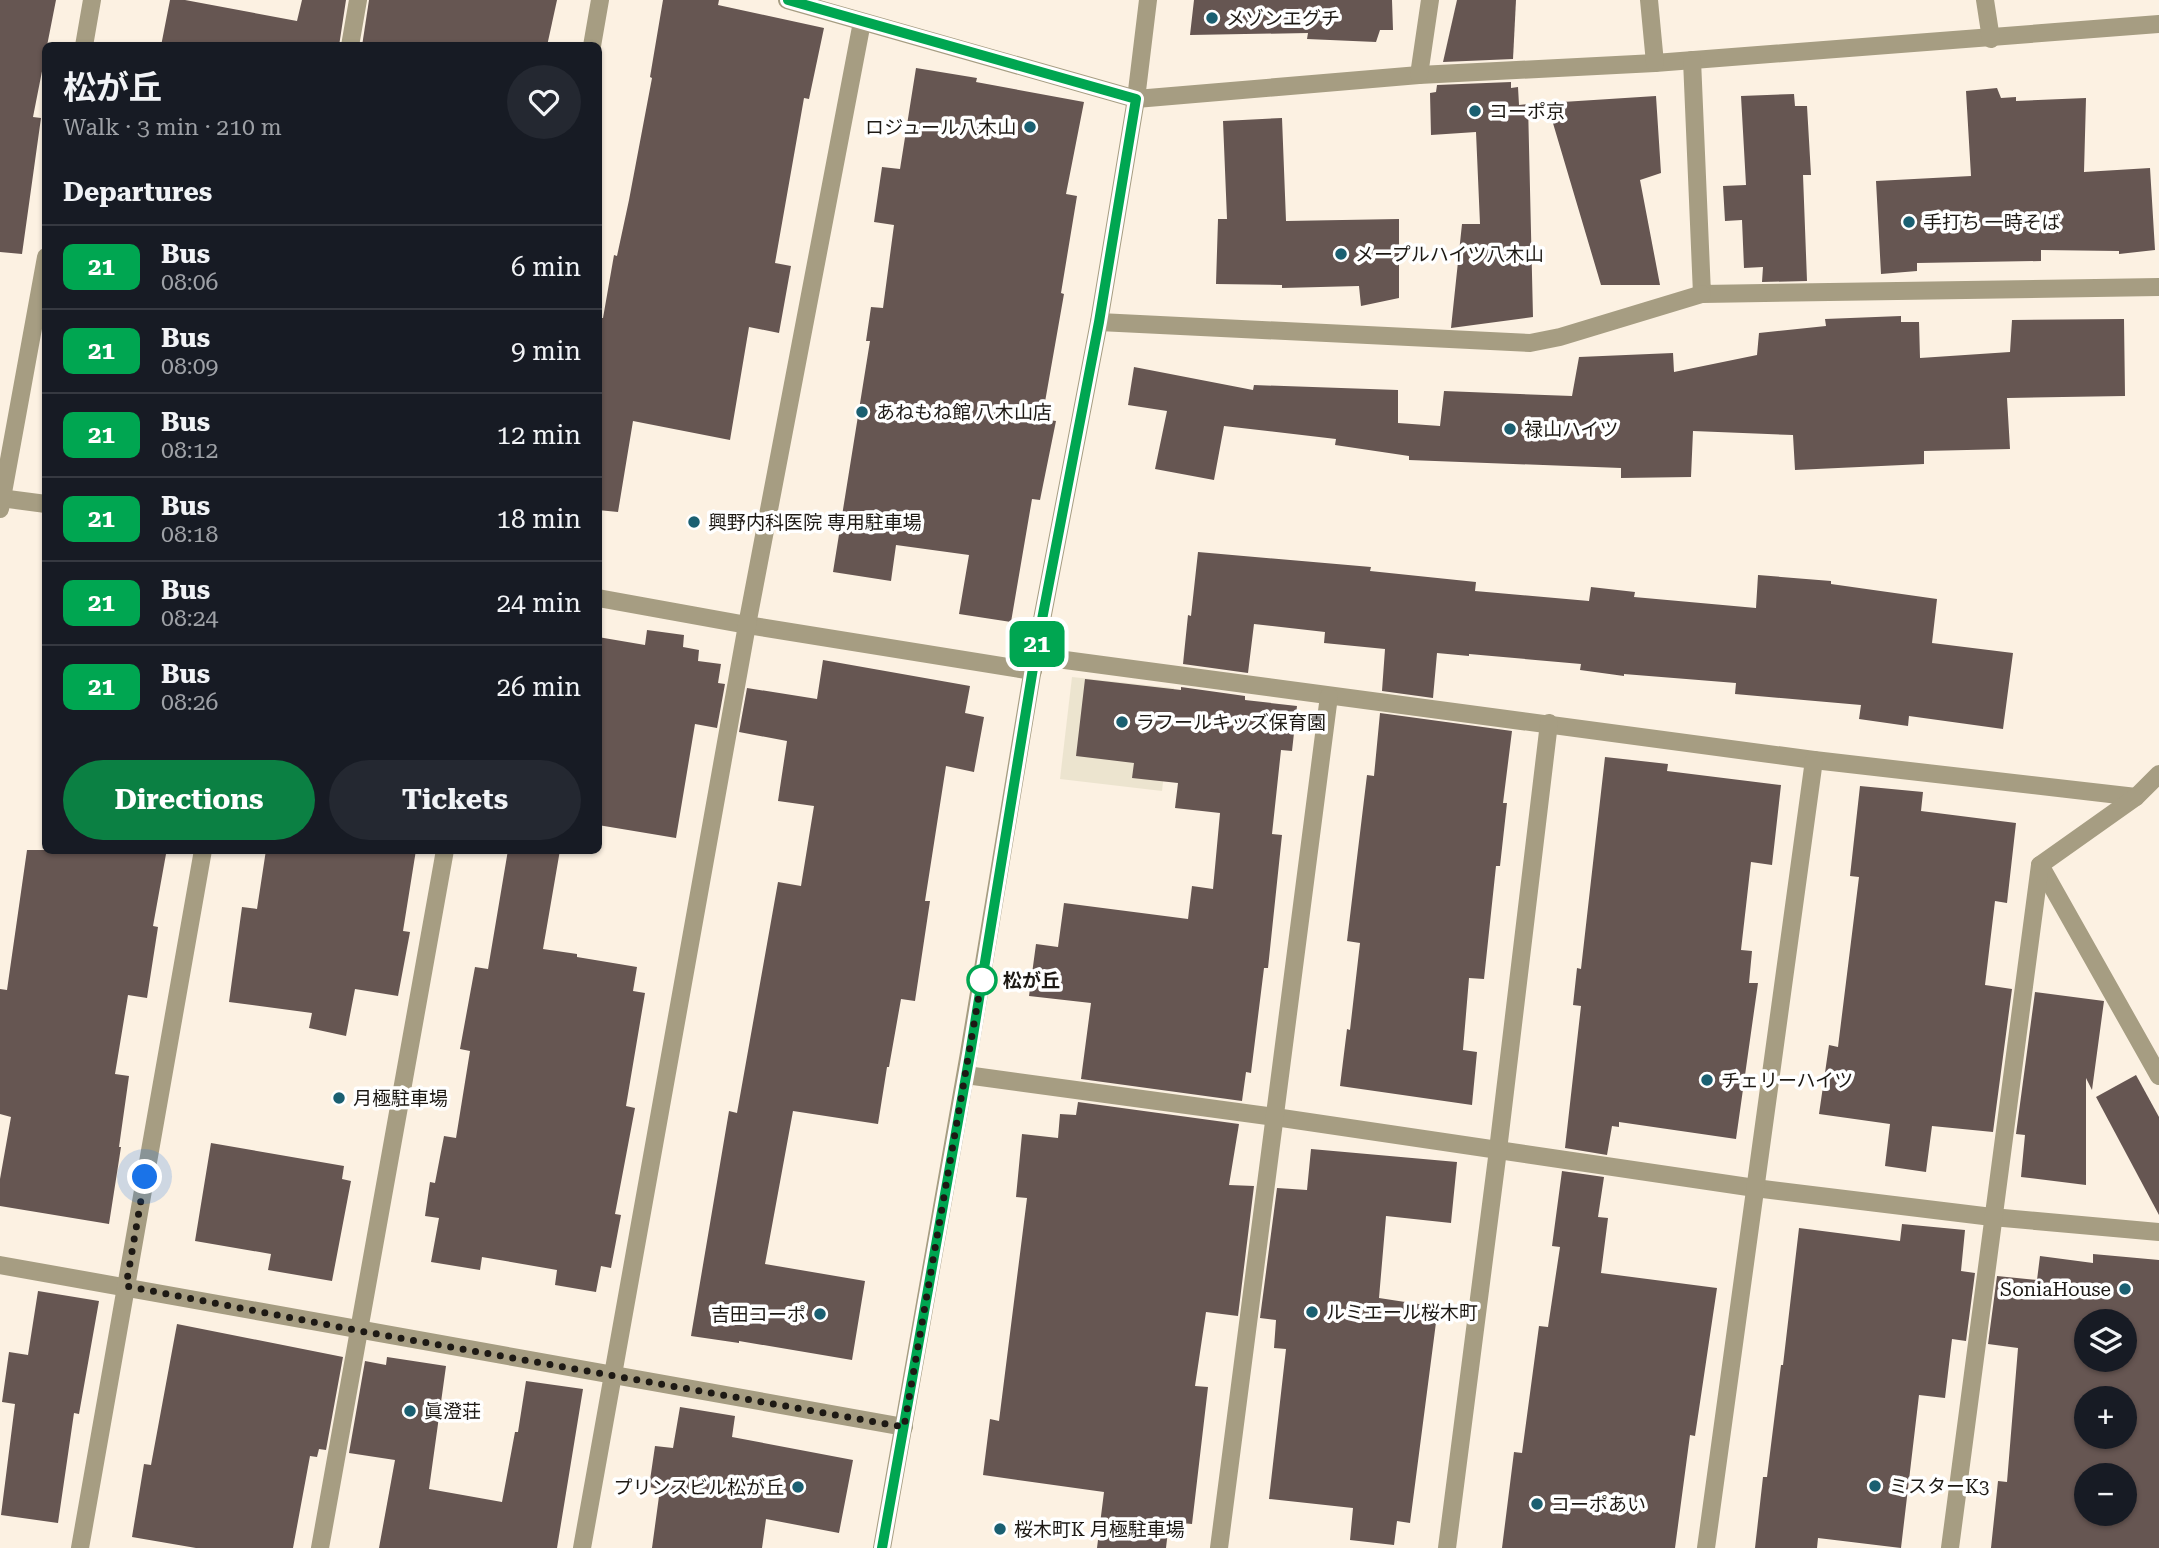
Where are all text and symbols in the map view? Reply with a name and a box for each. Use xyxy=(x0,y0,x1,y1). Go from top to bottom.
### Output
place label: メゾンエグチ xyxy=(1226,7,1340,30)
marker: メゾンエグチ xyxy=(1204,10,1220,26)
button: heart xyxy=(507,65,581,139)
text: 松が丘 xyxy=(63,68,162,107)
place label: コーポ京 xyxy=(1489,100,1565,123)
marker: コーポ京 xyxy=(1467,103,1483,119)
text: Walk · 3 min · 210 m xyxy=(63,114,282,141)
place label: ロジュール八木山 xyxy=(865,116,1016,139)
marker: ロジュール八木山 xyxy=(1022,119,1038,135)
text: Departures xyxy=(63,177,212,207)
place label: 手打ち 一時そば xyxy=(1923,211,2061,234)
marker: 手打ち 一時そば xyxy=(1901,214,1917,230)
text: Bus xyxy=(161,239,210,269)
place label: メープルハイツ八木山 xyxy=(1355,243,1543,266)
marker: メープルハイツ八木山 xyxy=(1333,246,1349,262)
text: 6 min xyxy=(511,252,581,282)
text: 21 xyxy=(88,253,115,281)
text: 08:06 xyxy=(161,269,218,296)
text: Bus xyxy=(161,323,210,353)
text: 9 min xyxy=(511,336,581,366)
text: 21 xyxy=(88,337,115,365)
text: 08:09 xyxy=(161,353,218,380)
place label: あねもね館 八木山店 xyxy=(876,401,1052,424)
marker: あねもね館 八木山店 xyxy=(854,404,870,420)
text: Bus xyxy=(161,407,210,437)
place label: 禄山ハイツ xyxy=(1524,418,1619,441)
text: 12 min xyxy=(497,420,581,450)
text: 21 xyxy=(88,421,115,449)
marker: 禄山ハイツ xyxy=(1502,421,1518,437)
text: 08:12 xyxy=(161,437,218,464)
text: Bus xyxy=(161,491,210,521)
text: 18 min xyxy=(497,504,581,534)
text: 21 xyxy=(88,505,115,533)
place label: 興野内科医院 専用駐車場 xyxy=(708,511,922,534)
marker: 興野内科医院 専用駐車場 xyxy=(686,514,702,530)
text: 08:18 xyxy=(161,521,218,548)
text: Bus xyxy=(161,575,210,605)
text: 24 min xyxy=(497,588,581,618)
text: 21 xyxy=(88,589,115,617)
text: 08:24 xyxy=(161,605,218,632)
line badge: 21 xyxy=(1006,621,1068,667)
text: 21 xyxy=(1024,630,1050,658)
text: Bus xyxy=(161,659,210,689)
text: 26 min xyxy=(497,672,581,702)
text: 21 xyxy=(88,673,115,701)
text: 08:26 xyxy=(161,689,218,716)
place label: ラフールキッズ保育園 xyxy=(1136,711,1326,734)
marker: ラフールキッズ保育園 xyxy=(1114,714,1130,730)
button: Directions xyxy=(63,760,315,840)
button: Tickets xyxy=(329,760,581,840)
marker: 松が丘 xyxy=(967,965,997,995)
place label: 松が丘 xyxy=(1003,969,1060,992)
place label: チェリーハイツ xyxy=(1721,1069,1853,1092)
marker: チェリーハイツ xyxy=(1699,1072,1715,1088)
place label: 月極駐車場 xyxy=(353,1087,448,1110)
marker: 月極駐車場 xyxy=(331,1090,347,1106)
your location xyxy=(127,1159,162,1194)
place label: SoniaHouse xyxy=(2000,1278,2111,1301)
marker: SoniaHouse xyxy=(2117,1281,2133,1297)
place label: ルミエール桜木町 xyxy=(1326,1301,1478,1324)
place label: 吉田コーポ xyxy=(711,1303,806,1326)
marker: ルミエール桜木町 xyxy=(1304,1304,1320,1320)
marker: 吉田コーポ xyxy=(812,1306,828,1322)
map controls xyxy=(2074,1309,2137,1526)
button: layers xyxy=(2074,1309,2137,1372)
button: + xyxy=(2074,1386,2137,1449)
place label: 眞澄荘 xyxy=(424,1400,481,1423)
marker: 眞澄荘 xyxy=(402,1403,418,1419)
button: − xyxy=(2074,1463,2137,1526)
place label: ミスターK3 xyxy=(1889,1475,1989,1498)
place label: プリンスビル松が丘 xyxy=(613,1476,784,1499)
marker: ミスターK3 xyxy=(1867,1478,1883,1494)
marker: プリンスビル松が丘 xyxy=(790,1479,806,1495)
place label: コーポあい xyxy=(1551,1493,1646,1516)
marker: コーポあい xyxy=(1529,1496,1545,1512)
place label: 桜木町K 月極駐車場 xyxy=(1014,1518,1185,1541)
marker: 桜木町K 月極駐車場 xyxy=(992,1521,1008,1537)

